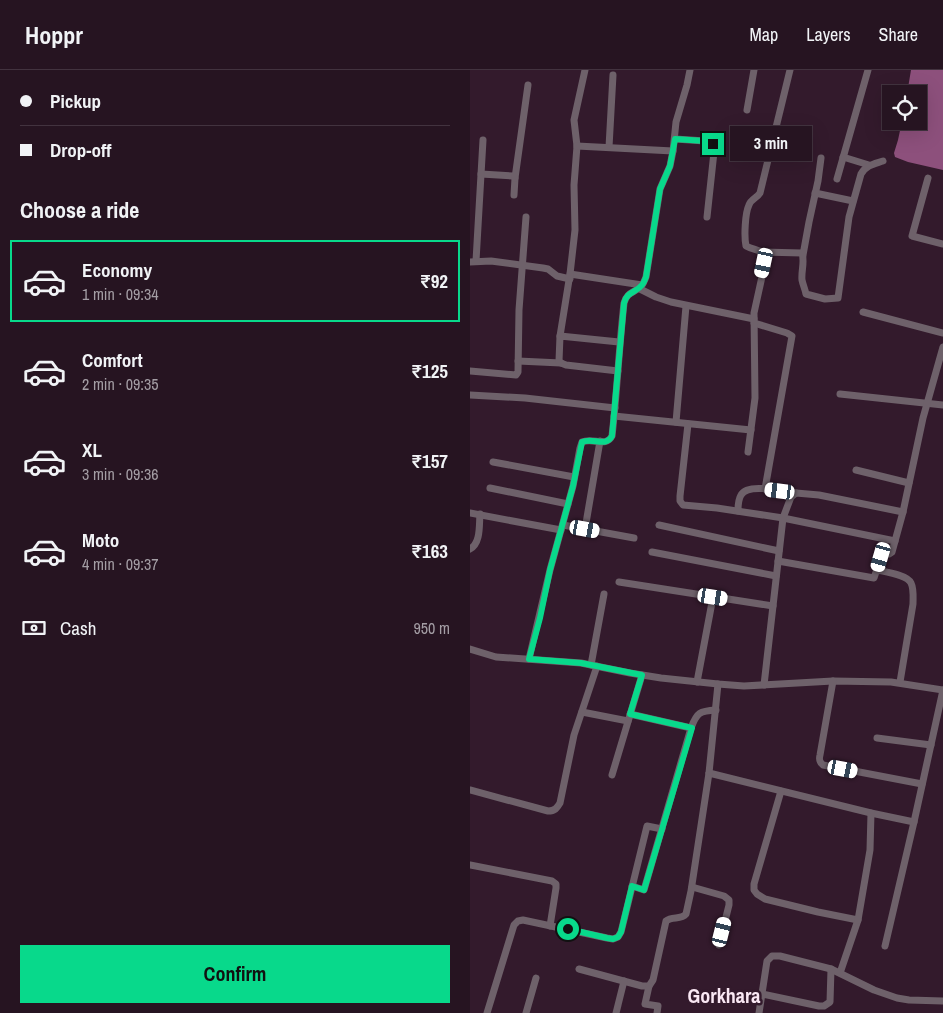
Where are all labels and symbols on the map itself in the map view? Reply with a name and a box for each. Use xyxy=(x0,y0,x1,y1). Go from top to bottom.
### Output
callout: 3 min xyxy=(730,126,813,162)
route end xyxy=(702,133,724,155)
car xyxy=(753,247,774,279)
car xyxy=(764,482,795,500)
car xyxy=(568,519,601,539)
car xyxy=(869,541,892,573)
car xyxy=(697,587,728,607)
car xyxy=(826,759,859,779)
car xyxy=(711,916,732,948)
route start xyxy=(557,918,579,940)
district label: Gorkhara xyxy=(688,982,760,1009)

